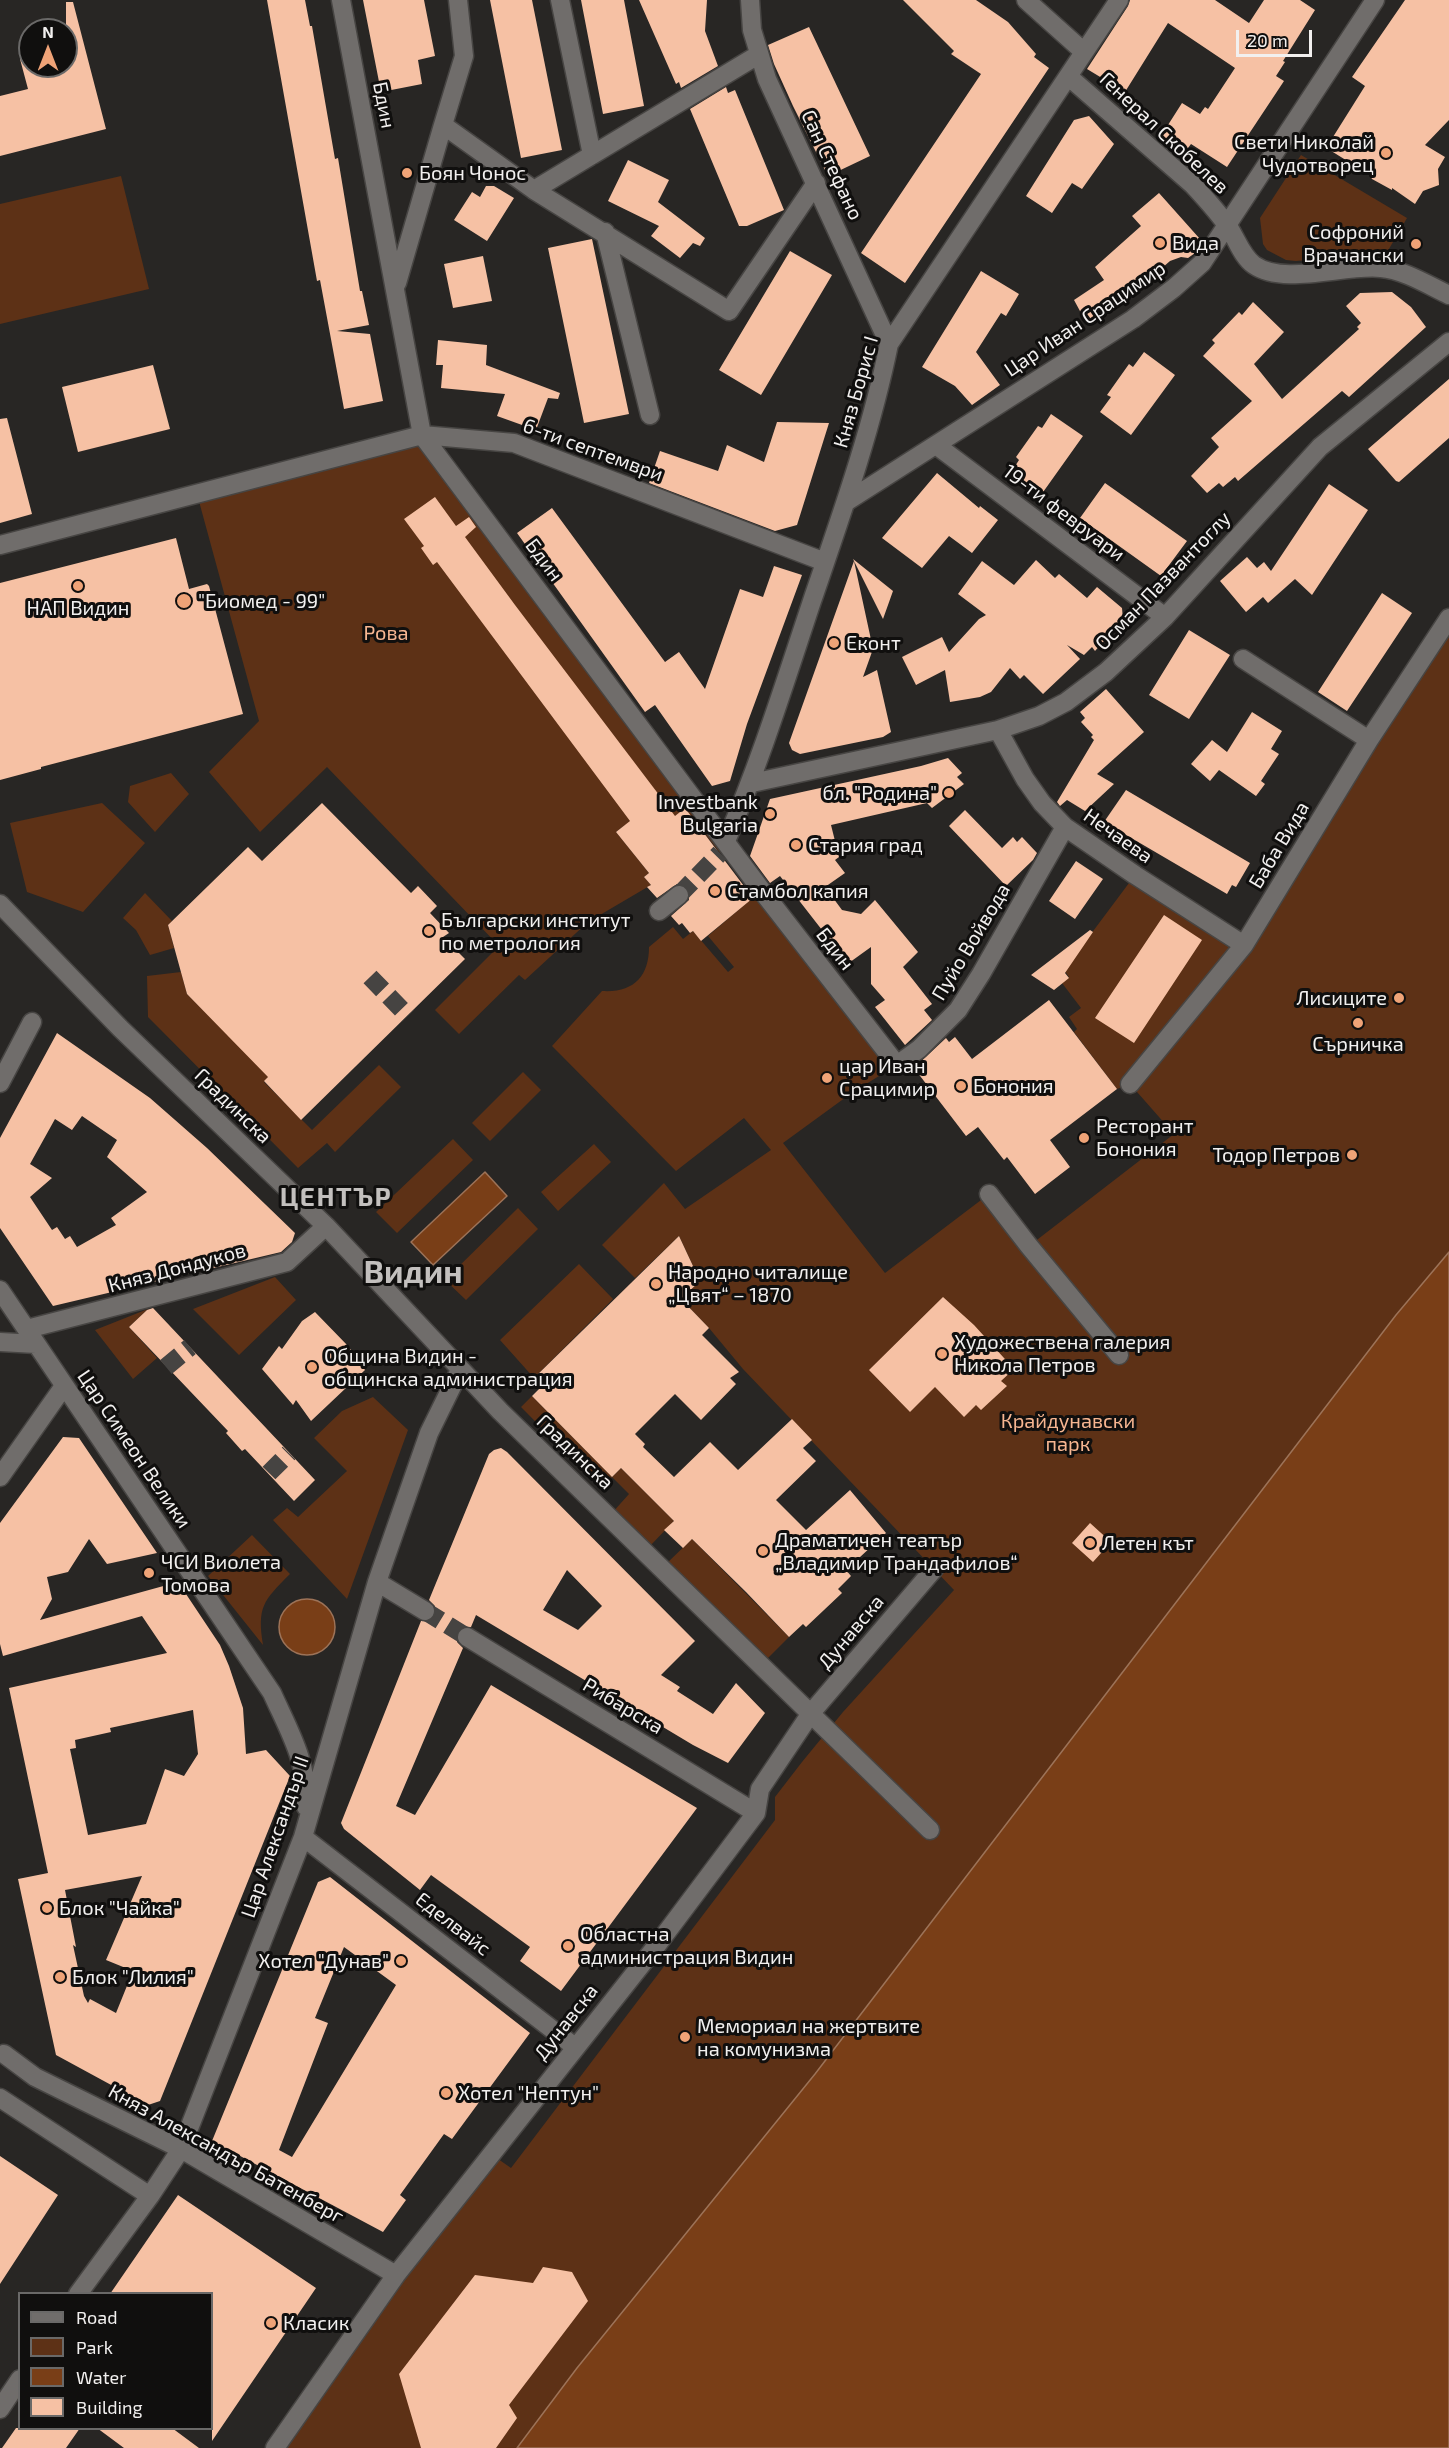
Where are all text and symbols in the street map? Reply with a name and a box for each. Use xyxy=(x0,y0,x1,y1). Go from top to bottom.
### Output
north arrow xyxy=(18,18,78,78)
scale bar xyxy=(1239,18,1316,56)
text: N xyxy=(42,22,54,41)
text: 20 m xyxy=(1247,29,1288,51)
street label: Генерал Скобелев xyxy=(1094,67,1234,199)
street label: Бдин xyxy=(368,80,400,130)
street label: Сан Стефано xyxy=(796,106,868,224)
place label: Свети Николай Чудотворец xyxy=(1234,130,1374,177)
marker: Свети Николай Чудотворец xyxy=(1379,146,1393,160)
place label: Боян Чонос xyxy=(419,161,526,185)
marker: Боян Чонос xyxy=(400,166,414,180)
place label: Софроний Врачански xyxy=(1303,220,1404,267)
place label: Вида xyxy=(1172,231,1219,255)
marker: Вида xyxy=(1153,236,1167,250)
marker: Софроний Врачански xyxy=(1409,237,1423,251)
street label: Цар Иван Срацимир xyxy=(1000,256,1170,382)
street label: Княз Борис I xyxy=(829,333,883,451)
street label: 6-ти септември xyxy=(520,413,666,487)
street label: 19-ти февруари xyxy=(998,459,1130,567)
street label: Осман Пазвантоглу xyxy=(1090,506,1236,656)
street label: Бдин xyxy=(520,534,568,586)
marker: НАП Видин xyxy=(71,579,85,593)
place label: "Биомед - 99" xyxy=(198,589,325,613)
marker: "Биомед - 99" xyxy=(175,592,193,610)
place label: НАП Видин xyxy=(27,596,129,620)
park label: Рова xyxy=(363,621,409,645)
place label: Еконт xyxy=(846,631,901,655)
marker: Еконт xyxy=(827,636,841,650)
place label: бл. "Родина" xyxy=(822,781,937,805)
marker: бл. "Родина" xyxy=(942,786,956,800)
place label: Investbank Bulgaria xyxy=(658,790,758,837)
street label: Баба Вида xyxy=(1244,797,1314,893)
street label: Нечаева xyxy=(1079,804,1157,868)
marker: Investbank Bulgaria xyxy=(763,807,777,821)
place label: Стария град xyxy=(808,833,923,857)
marker: Стария град xyxy=(789,838,803,852)
place label: Стамбол капия xyxy=(727,879,868,903)
street label: Пуйо Войвода xyxy=(927,879,1015,1005)
marker: Стамбол капия xyxy=(708,884,722,898)
place label: Български институт по метрология xyxy=(441,908,631,955)
street label: Бдин xyxy=(811,923,859,975)
marker: Български институт по метрология xyxy=(422,924,436,938)
place label: Лисиците xyxy=(1297,986,1387,1010)
marker: Лисиците xyxy=(1392,991,1406,1005)
marker: Сърничка xyxy=(1351,1016,1365,1030)
place label: Сърничка xyxy=(1312,1032,1404,1056)
place label: цар Иван Срацимир xyxy=(839,1054,935,1101)
street label: Градинска xyxy=(190,1063,276,1149)
marker: цар Иван Срацимир xyxy=(820,1071,834,1085)
place label: Бонония xyxy=(973,1074,1054,1098)
marker: Бонония xyxy=(954,1079,968,1093)
place label: Ресторант Бонония xyxy=(1096,1114,1194,1161)
marker: Ресторант Бонония xyxy=(1077,1131,1091,1145)
place label: Тодор Петров xyxy=(1213,1143,1340,1167)
marker: Тодор Петров xyxy=(1345,1148,1359,1162)
district label: ЦЕНТЪР xyxy=(280,1181,392,1213)
street label: Княз Дондуков xyxy=(106,1238,248,1298)
district label: Видин xyxy=(363,1253,463,1291)
place label: Народно читалище „Цвят“ – 1870 xyxy=(668,1260,848,1307)
marker: Народно читалище „Цвят“ – 1870 xyxy=(649,1277,663,1291)
place label: Художествена галерия Никола Петров xyxy=(954,1330,1170,1377)
place label: Община Видин - общинска администрация xyxy=(324,1344,573,1391)
marker: Художествена галерия Никола Петров xyxy=(935,1347,949,1361)
marker: Община Видин - общинска администрация xyxy=(305,1360,319,1374)
street label: Цар Симеон Велики xyxy=(72,1365,196,1533)
street label: Градинска xyxy=(532,1409,618,1495)
park label: Крайдунавски парк xyxy=(1001,1409,1135,1456)
place label: Драматичен театър „Владимир Трандафилов“ xyxy=(775,1528,1018,1575)
place label: Летен кът xyxy=(1102,1531,1194,1555)
marker: Летен кът xyxy=(1083,1536,1097,1550)
marker: Драматичен театър „Владимир Трандафилов“ xyxy=(756,1544,770,1558)
place label: ЧСИ Виолета Томова xyxy=(161,1550,281,1597)
marker: ЧСИ Виолета Томова xyxy=(142,1566,156,1580)
street label: Дунавска xyxy=(813,1590,889,1674)
street label: Рибарска xyxy=(579,1673,667,1739)
street label: Цар Александър II xyxy=(236,1753,314,1921)
street label: Еделвайс xyxy=(411,1887,495,1961)
place label: Блок "Чайка" xyxy=(59,1896,180,1920)
marker: Блок "Чайка" xyxy=(40,1901,54,1915)
place label: Областна администрация Видин xyxy=(580,1922,793,1969)
marker: Областна администрация Видин xyxy=(561,1939,575,1953)
place label: Хотел "Дунав" xyxy=(258,1949,389,1973)
marker: Хотел "Дунав" xyxy=(394,1954,408,1968)
place label: Блок "Лилия" xyxy=(72,1965,194,1989)
marker: Блок "Лилия" xyxy=(53,1970,67,1984)
street label: Дунавска xyxy=(529,1979,603,2065)
place label: Мемориал на жертвите на комунизма xyxy=(697,2014,920,2061)
marker: Мемориал на жертвите на комунизма xyxy=(678,2030,692,2044)
street label: Княз Александър Батенберг xyxy=(104,2079,348,2229)
place label: Хотел "Нептун" xyxy=(458,2081,599,2105)
marker: Хотел "Нептун" xyxy=(439,2086,453,2100)
legend xyxy=(18,2292,213,2430)
text: Road xyxy=(76,2306,117,2328)
place label: Класик xyxy=(283,2311,350,2335)
marker: Класик xyxy=(264,2316,278,2330)
text: Park xyxy=(76,2336,113,2358)
text: Water xyxy=(76,2366,126,2388)
text: Building xyxy=(76,2396,143,2418)

